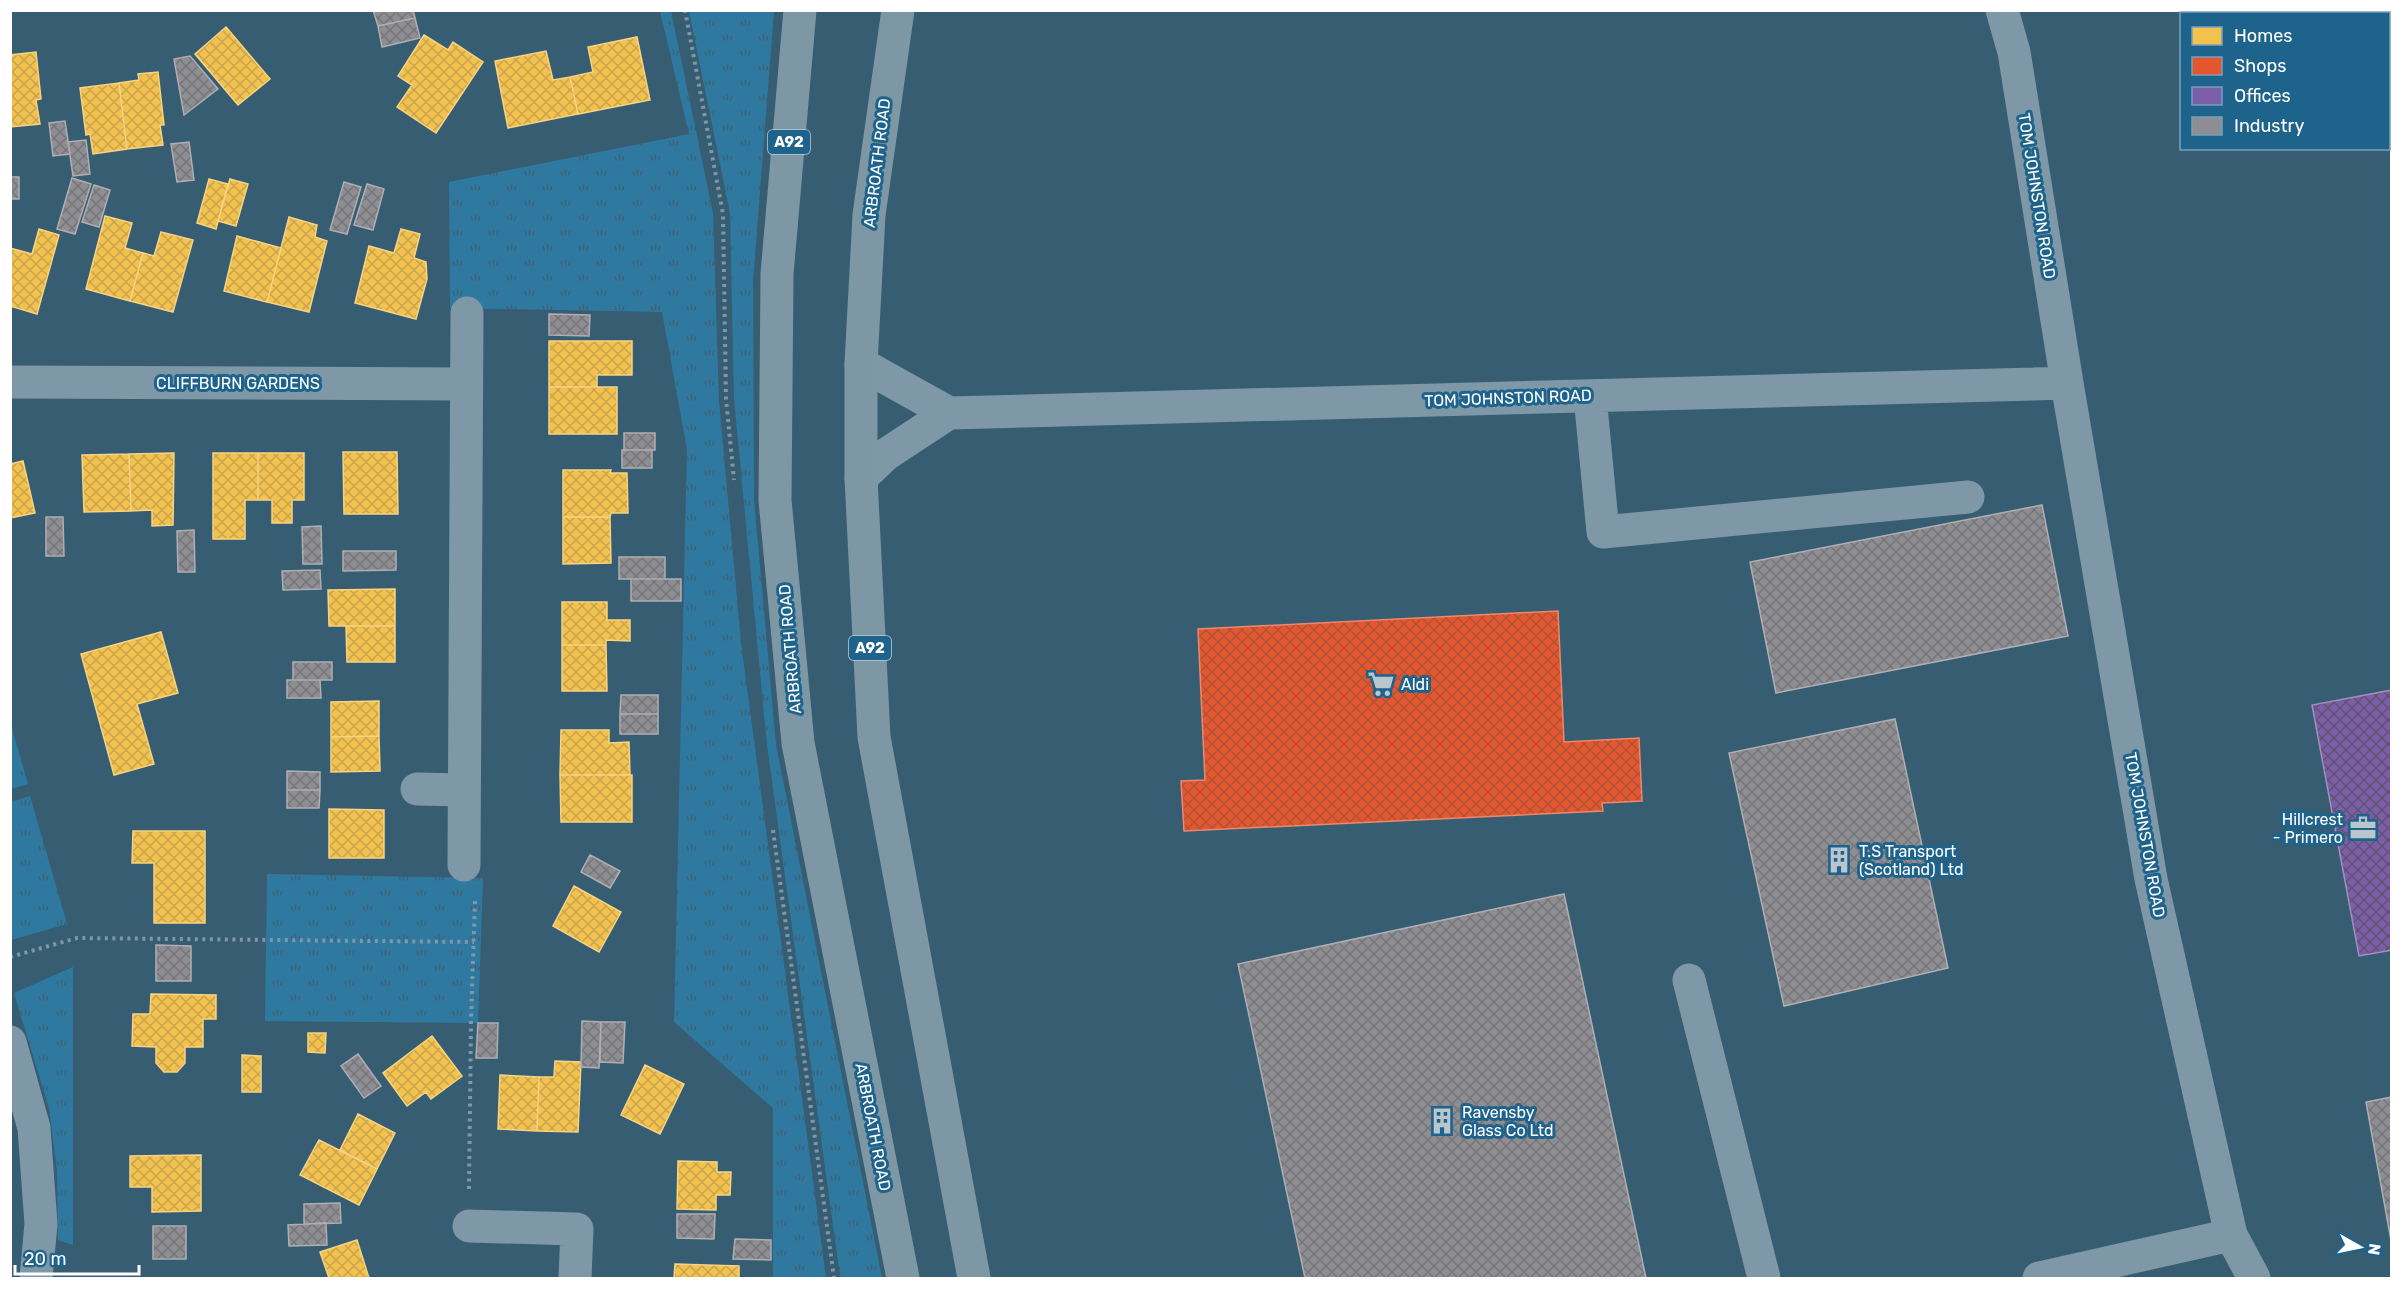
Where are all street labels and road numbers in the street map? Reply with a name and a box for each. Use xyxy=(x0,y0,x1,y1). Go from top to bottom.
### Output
street label: ARBROATH ROAD xyxy=(860,97,894,229)
street label: TOM JOHNSTON ROAD xyxy=(2015,112,2059,280)
road number: A92 xyxy=(768,130,810,154)
street label: CLIFFBURN GARDENS xyxy=(156,374,320,393)
street label: TOM JOHNSTON ROAD xyxy=(1424,386,1592,410)
street label: ARBROATH ROAD xyxy=(775,583,805,715)
road number: A92 xyxy=(849,636,891,660)
street label: TOM JOHNSTON ROAD xyxy=(2121,751,2169,919)
street label: ARBROATH ROAD xyxy=(851,1061,895,1193)

